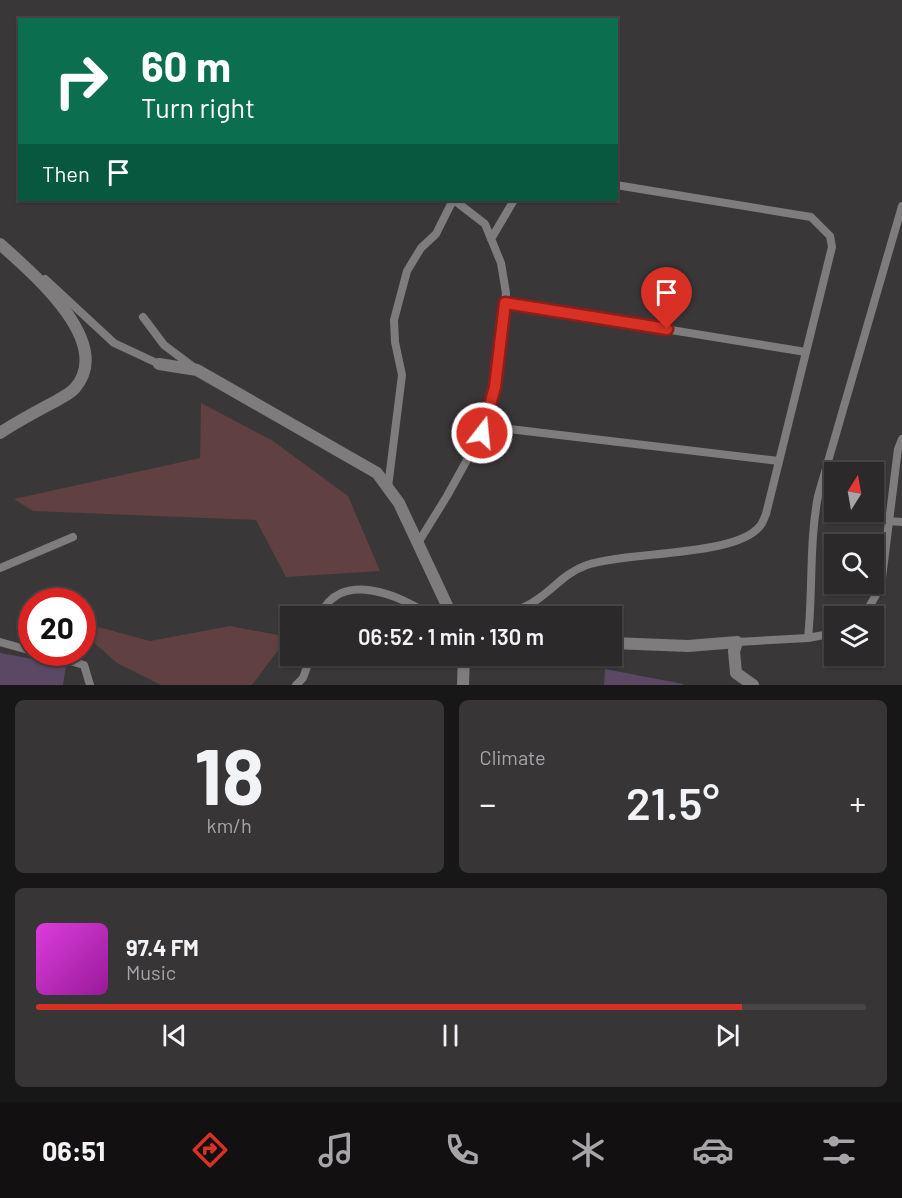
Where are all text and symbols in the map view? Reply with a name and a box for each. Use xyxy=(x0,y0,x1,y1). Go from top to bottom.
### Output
text: 60 m xyxy=(141,40,231,90)
icon: right xyxy=(42,42,120,120)
text: Turn right xyxy=(141,91,255,123)
icon: arrive xyxy=(102,156,135,189)
text: Then xyxy=(42,160,90,186)
pin xyxy=(641,267,692,329)
icon: arrive xyxy=(650,276,683,309)
position arrow xyxy=(450,401,514,465)
north arrow xyxy=(824,462,884,522)
map controls xyxy=(824,462,884,666)
button: search xyxy=(824,534,884,594)
speed limit sign: 20 xyxy=(18,588,96,666)
button: layers xyxy=(824,606,884,666)
text: 06:52 · 1 min · 130 m xyxy=(358,623,544,649)
text: 18 xyxy=(194,727,264,821)
text: Climate xyxy=(480,745,546,769)
text: 21.5° xyxy=(626,775,719,829)
text: − xyxy=(480,783,496,823)
text: + xyxy=(849,783,866,823)
text: km/h xyxy=(207,813,252,837)
text: 97.4 FM xyxy=(126,934,199,960)
text: Music xyxy=(126,960,176,984)
icon: previous xyxy=(158,1019,191,1052)
icon: pause xyxy=(434,1019,467,1052)
icon: next xyxy=(711,1019,744,1052)
icon: directions xyxy=(189,1129,231,1171)
icon: music xyxy=(315,1129,357,1171)
icon: phone xyxy=(441,1129,483,1171)
icon: climate xyxy=(567,1129,609,1171)
icon: car xyxy=(692,1129,734,1171)
icon: filters xyxy=(818,1129,860,1171)
text: 06:51 xyxy=(42,1134,105,1166)

